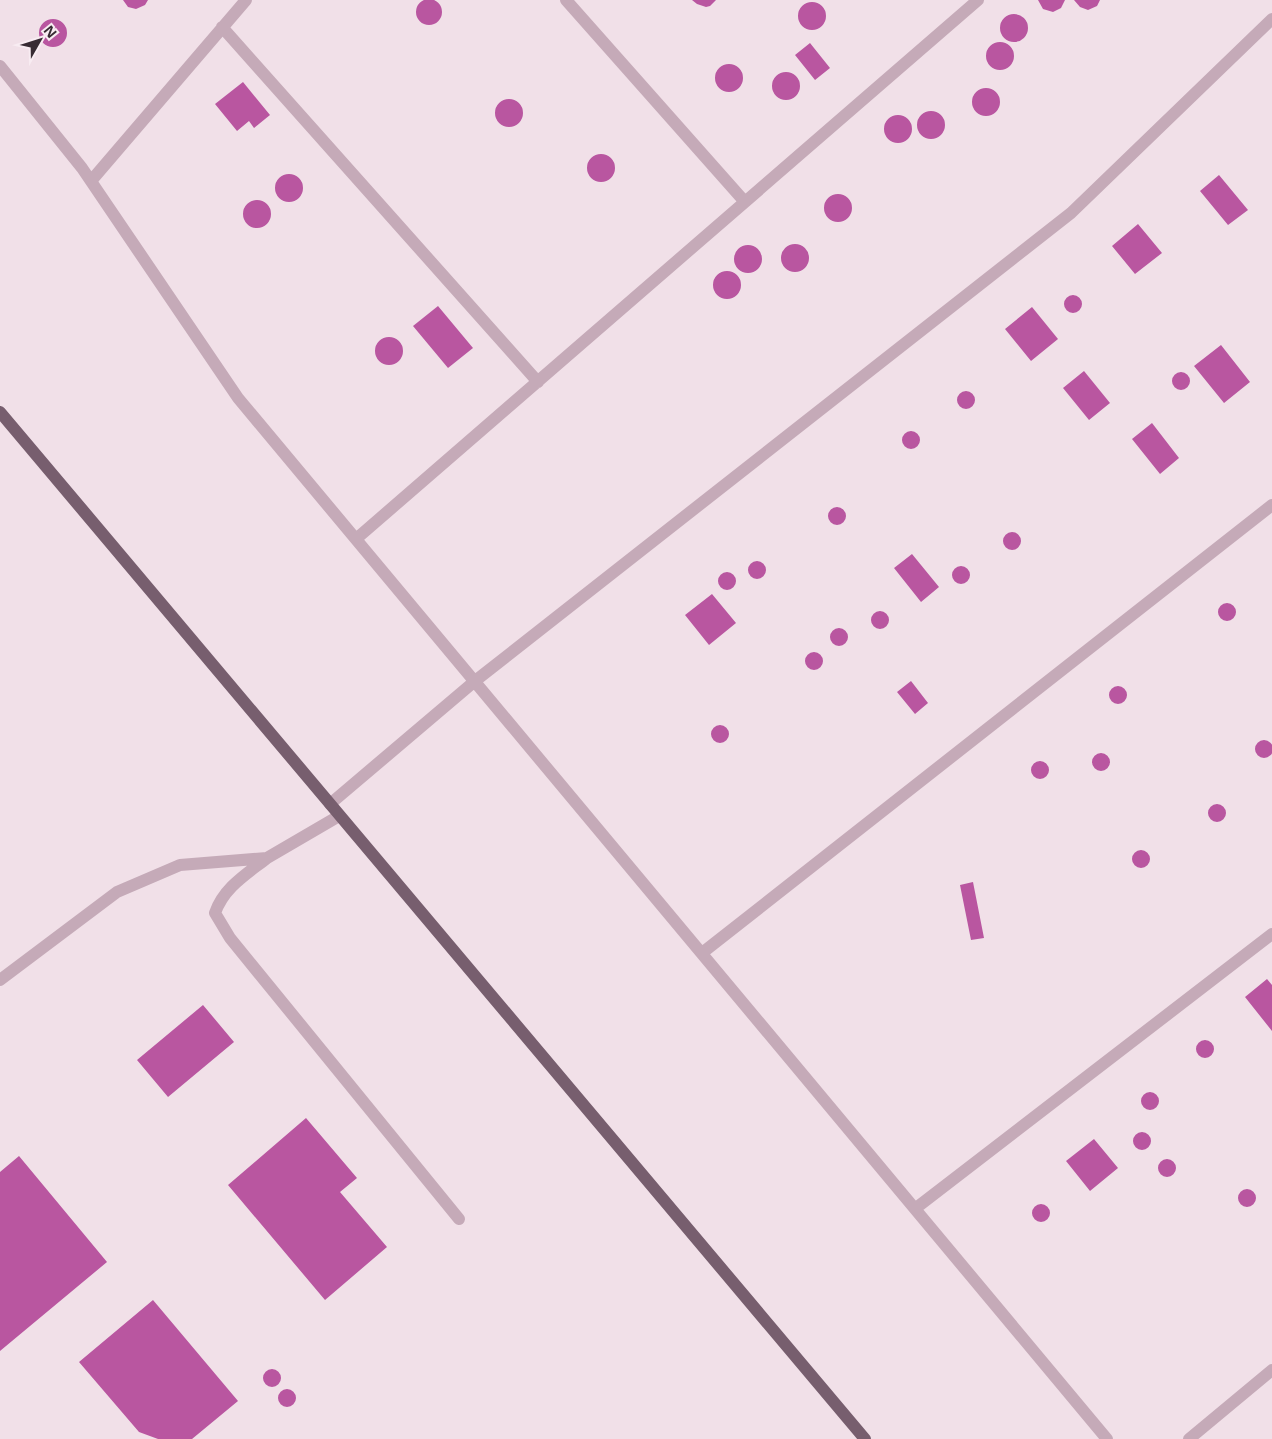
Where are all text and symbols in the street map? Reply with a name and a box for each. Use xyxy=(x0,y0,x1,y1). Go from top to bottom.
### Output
north arrow xyxy=(15,15,65,65)
text: N xyxy=(40,21,61,42)

